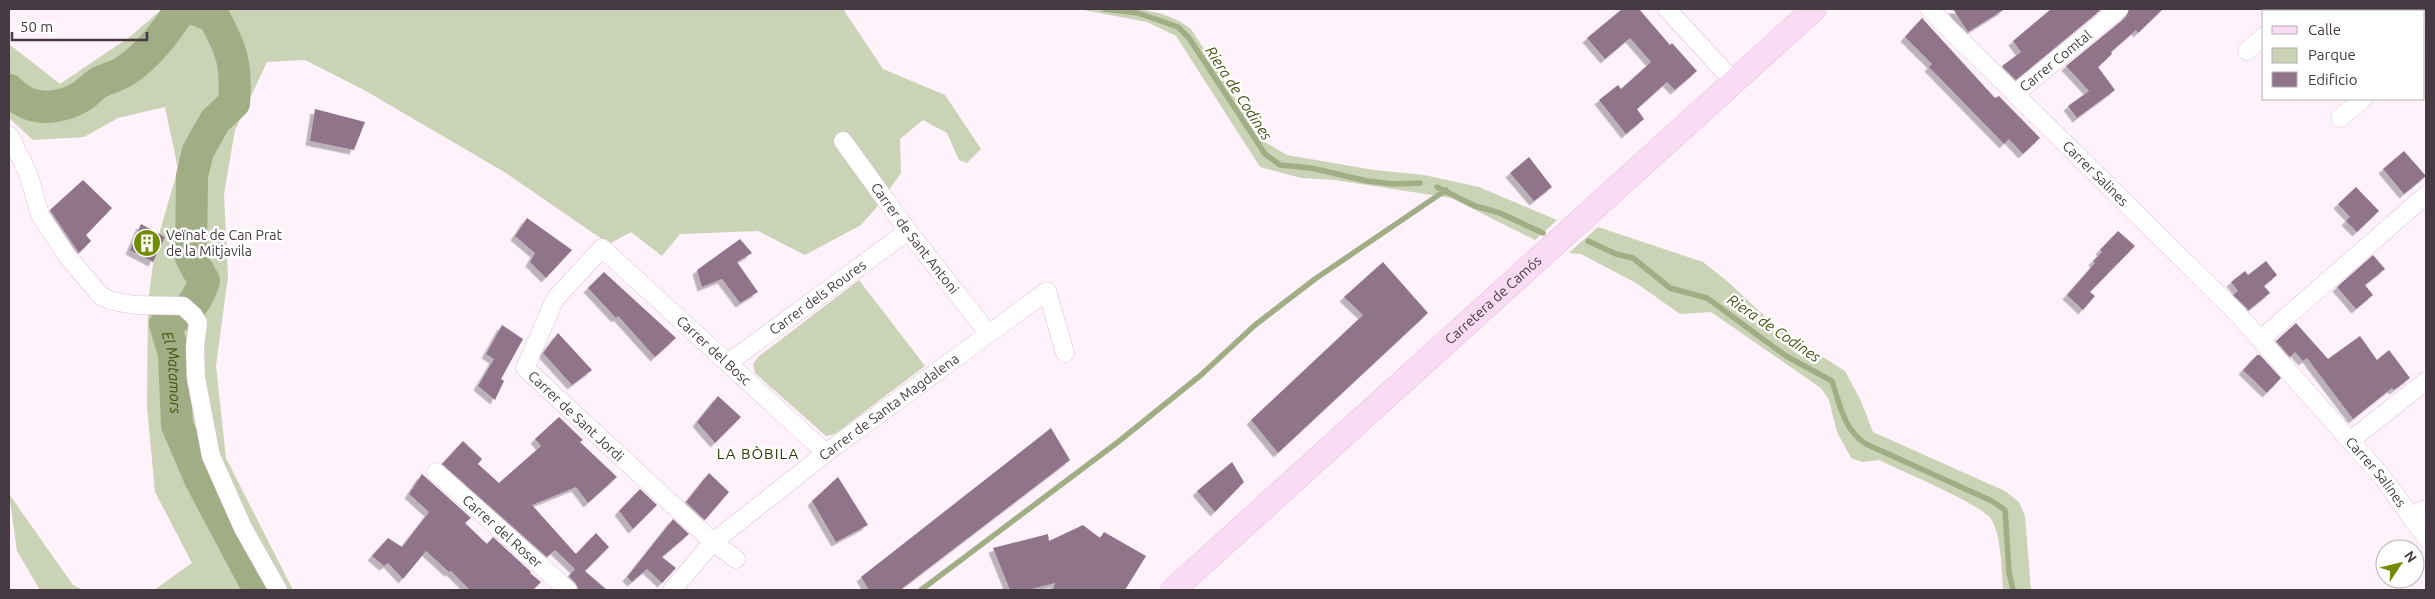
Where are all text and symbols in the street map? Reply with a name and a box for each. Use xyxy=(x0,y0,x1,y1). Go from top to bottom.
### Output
scale bar xyxy=(12,10,148,42)
legend xyxy=(2262,10,2425,100)
text: 50 m xyxy=(20,18,53,35)
text: Calle xyxy=(2308,21,2341,38)
street label: Carrer Comtal xyxy=(2016,27,2095,95)
water label: Riera de Codines xyxy=(1202,43,1276,144)
text: Parque xyxy=(2308,46,2356,63)
text: Edificio xyxy=(2308,71,2357,88)
street label: Carrer Salines xyxy=(2059,137,2132,209)
street label: Carrer de Sant Antoni xyxy=(868,180,962,297)
place label: Veïnat de Can Prat de la Mitjavila xyxy=(166,227,282,259)
building icon: Veïnat de Can Prat de la Mitjavila xyxy=(132,228,162,258)
street label: Carretera de Camós xyxy=(1442,252,1545,348)
street label: Carrer dels Roures xyxy=(766,257,869,338)
water label: Riera de Codines xyxy=(1724,291,1824,366)
street label: Carrer del Bosc xyxy=(673,312,755,389)
water label: El Matamors xyxy=(159,329,185,415)
street label: Carrer de Santa Magdalena xyxy=(816,350,962,464)
street label: Carrer de Sant Jordi xyxy=(525,368,627,464)
street label: Carrer Salines xyxy=(2342,434,2409,510)
district label: LA BÒBILA xyxy=(717,445,799,462)
street label: Carrer del Roser xyxy=(459,492,546,572)
north arrow xyxy=(2375,539,2425,589)
text: N xyxy=(2401,548,2420,565)

